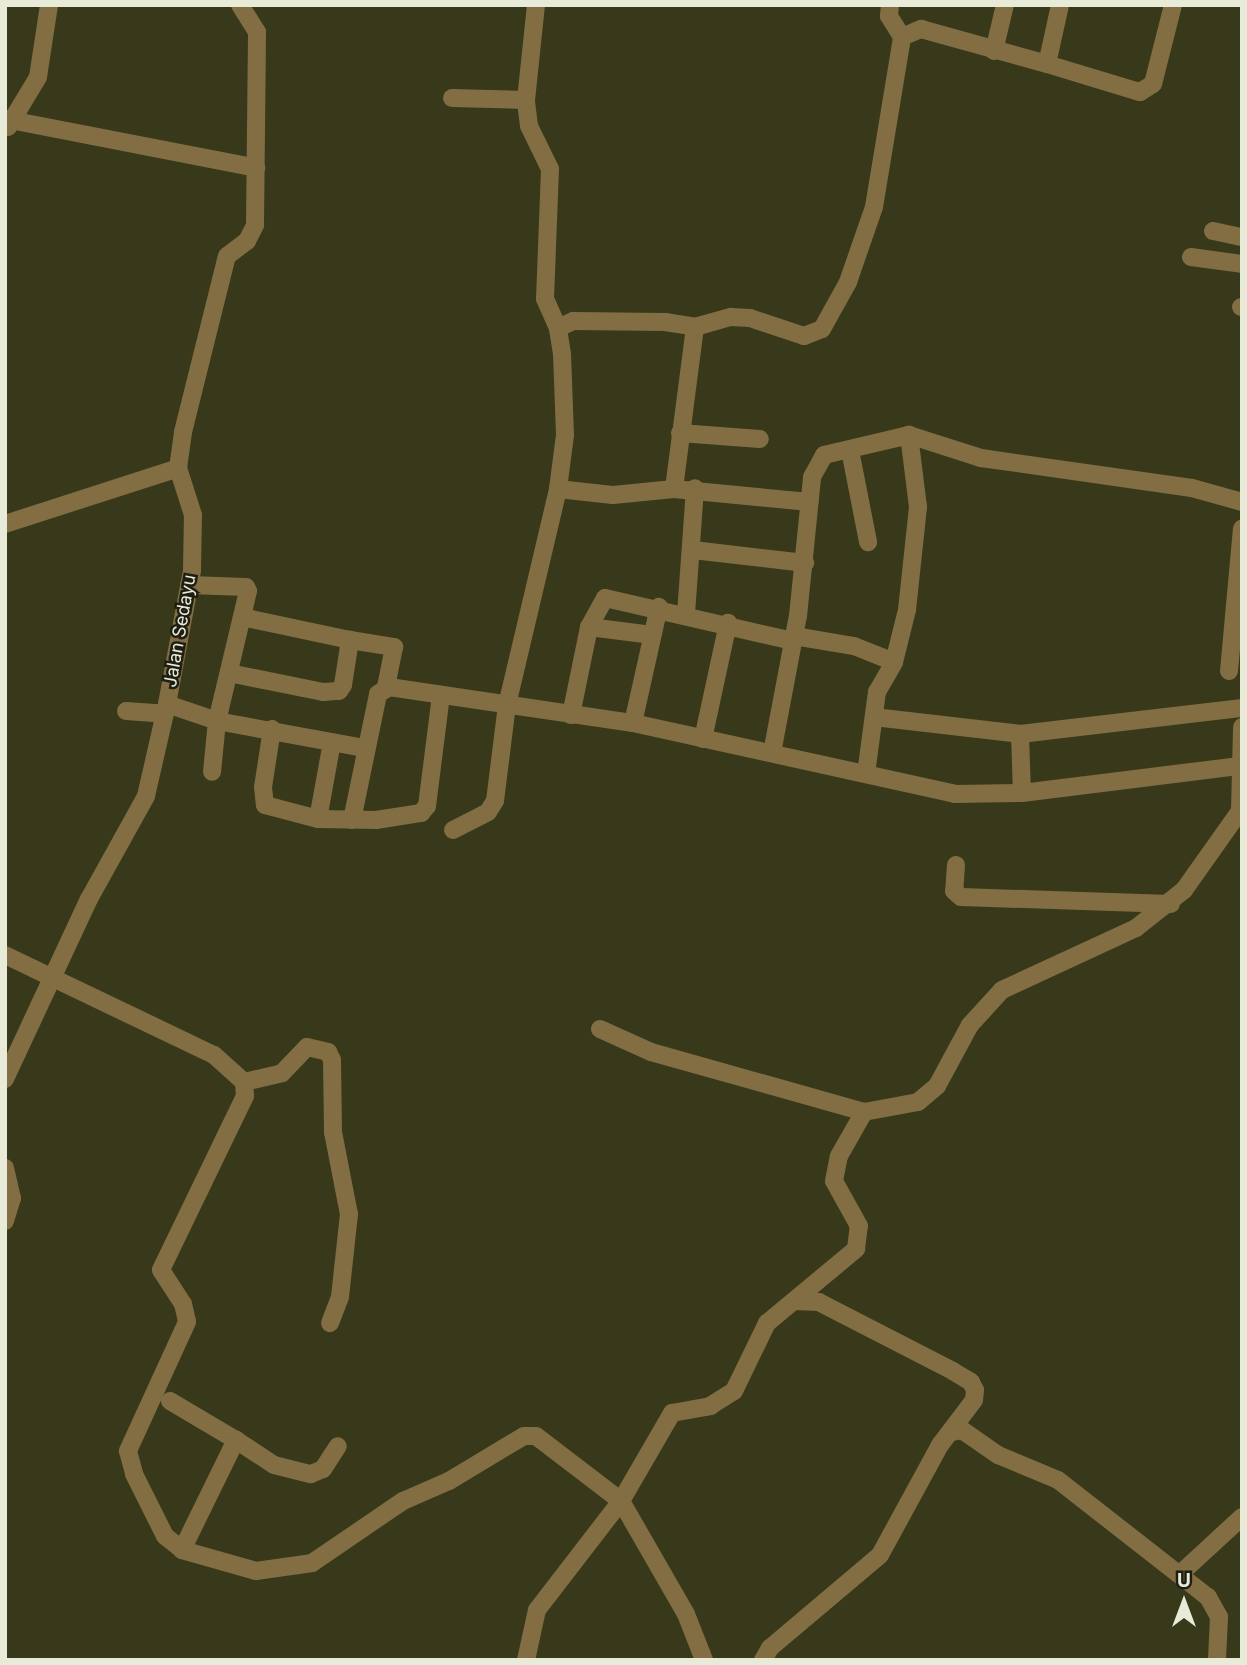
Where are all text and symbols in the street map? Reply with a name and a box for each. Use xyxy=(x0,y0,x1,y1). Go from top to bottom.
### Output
street label: Jalan Sedayu xyxy=(159,573,201,689)
north arrow xyxy=(1149,1567,1219,1637)
text: U xyxy=(1177,1569,1191,1592)

